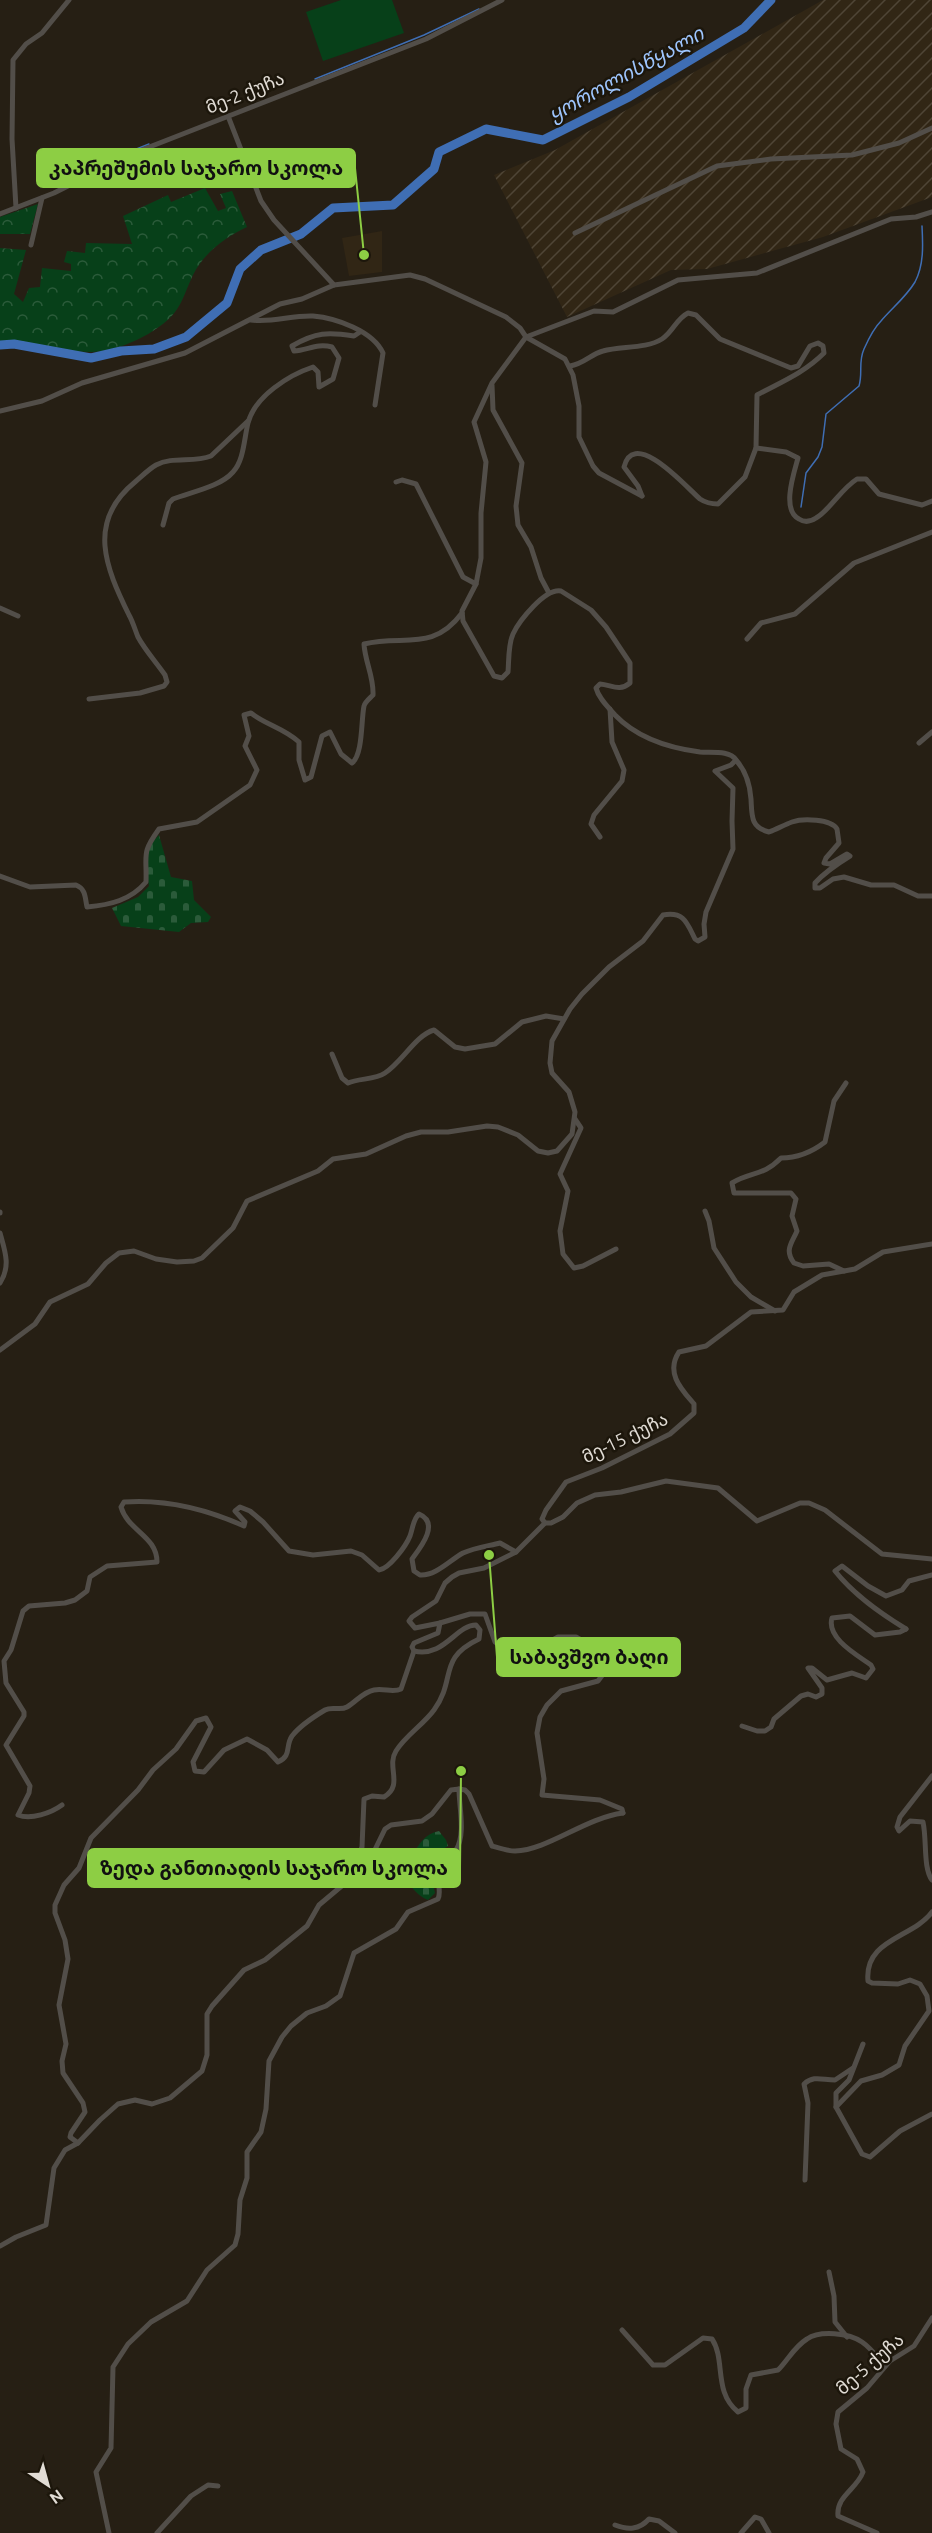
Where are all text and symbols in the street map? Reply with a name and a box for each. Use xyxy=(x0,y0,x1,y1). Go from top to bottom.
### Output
water label: ყოროლისწყალი xyxy=(544,21,709,127)
street label: მე-2 ქუჩა xyxy=(203,67,287,119)
callout: კაპრეშუმის საჯარო სკოლა xyxy=(37,149,355,187)
text: კაპრეშუმის საჯარო სკოლა xyxy=(49,156,343,180)
street label: მე-15 ქუჩა xyxy=(578,1408,672,1468)
callout: საბავშვო ბაღი xyxy=(497,1638,680,1676)
text: საბავშვო ბაღი xyxy=(509,1645,669,1670)
callout: ზედა განთიადის საჯარო სკოლა xyxy=(88,1849,460,1887)
text: ზედა განთიადის საჯარო სკოლა xyxy=(100,1856,448,1881)
street label: მე-5 ქუჩა xyxy=(832,2329,908,2399)
north arrow xyxy=(18,2455,78,2515)
text: N xyxy=(47,2486,67,2508)

